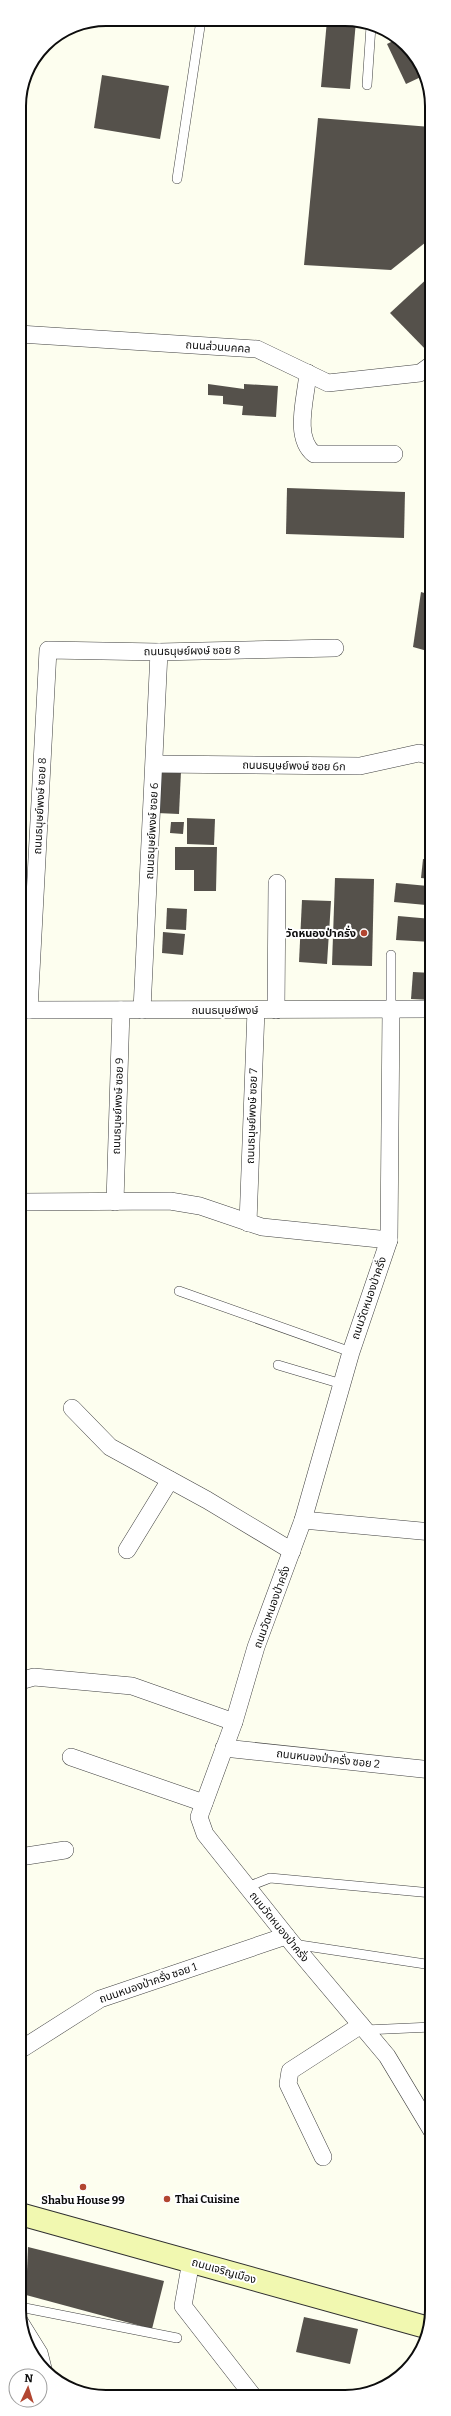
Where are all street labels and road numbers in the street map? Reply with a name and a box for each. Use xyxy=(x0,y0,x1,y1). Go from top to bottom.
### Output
street label: ถนนส่วนบคคล xyxy=(185,338,251,356)
street label: ถนนธนุษย์ผงษ์ ซอย 8 xyxy=(144,644,240,658)
street label: ถนนธนุษย์พงษ์ ซอย 8 xyxy=(31,757,49,855)
street label: ถนนธนุษย์พงษ์ ซอย 6ก xyxy=(242,759,346,773)
street label: ถนนธนุษย์พงษ์ ซอย 6 xyxy=(143,782,161,880)
street label: ถนนธนุษย์พงษ์ xyxy=(191,1004,259,1017)
street label: ถนนธนุษย์พงษ์ ซอย 9 xyxy=(110,1057,126,1155)
street label: ถนนธนุษย์พงษ์ ซอย 7 xyxy=(244,1067,260,1164)
street label: ถนนวัดหนองป่าครั่ง xyxy=(347,1254,389,1341)
street label: ถนนวัดหนองป่าครั่ง xyxy=(250,1563,293,1650)
street label: ถนนหนองป่าครั่ง ซอย 2 xyxy=(276,1746,381,1771)
street label: ถนนวัดหนองป่าครั่ง xyxy=(247,1888,313,1965)
street label: ถนนหนองป่าครั่ง ซอย 1 xyxy=(97,1959,199,2006)
street label: ถนนเจริญเมือง xyxy=(190,2256,258,2286)

